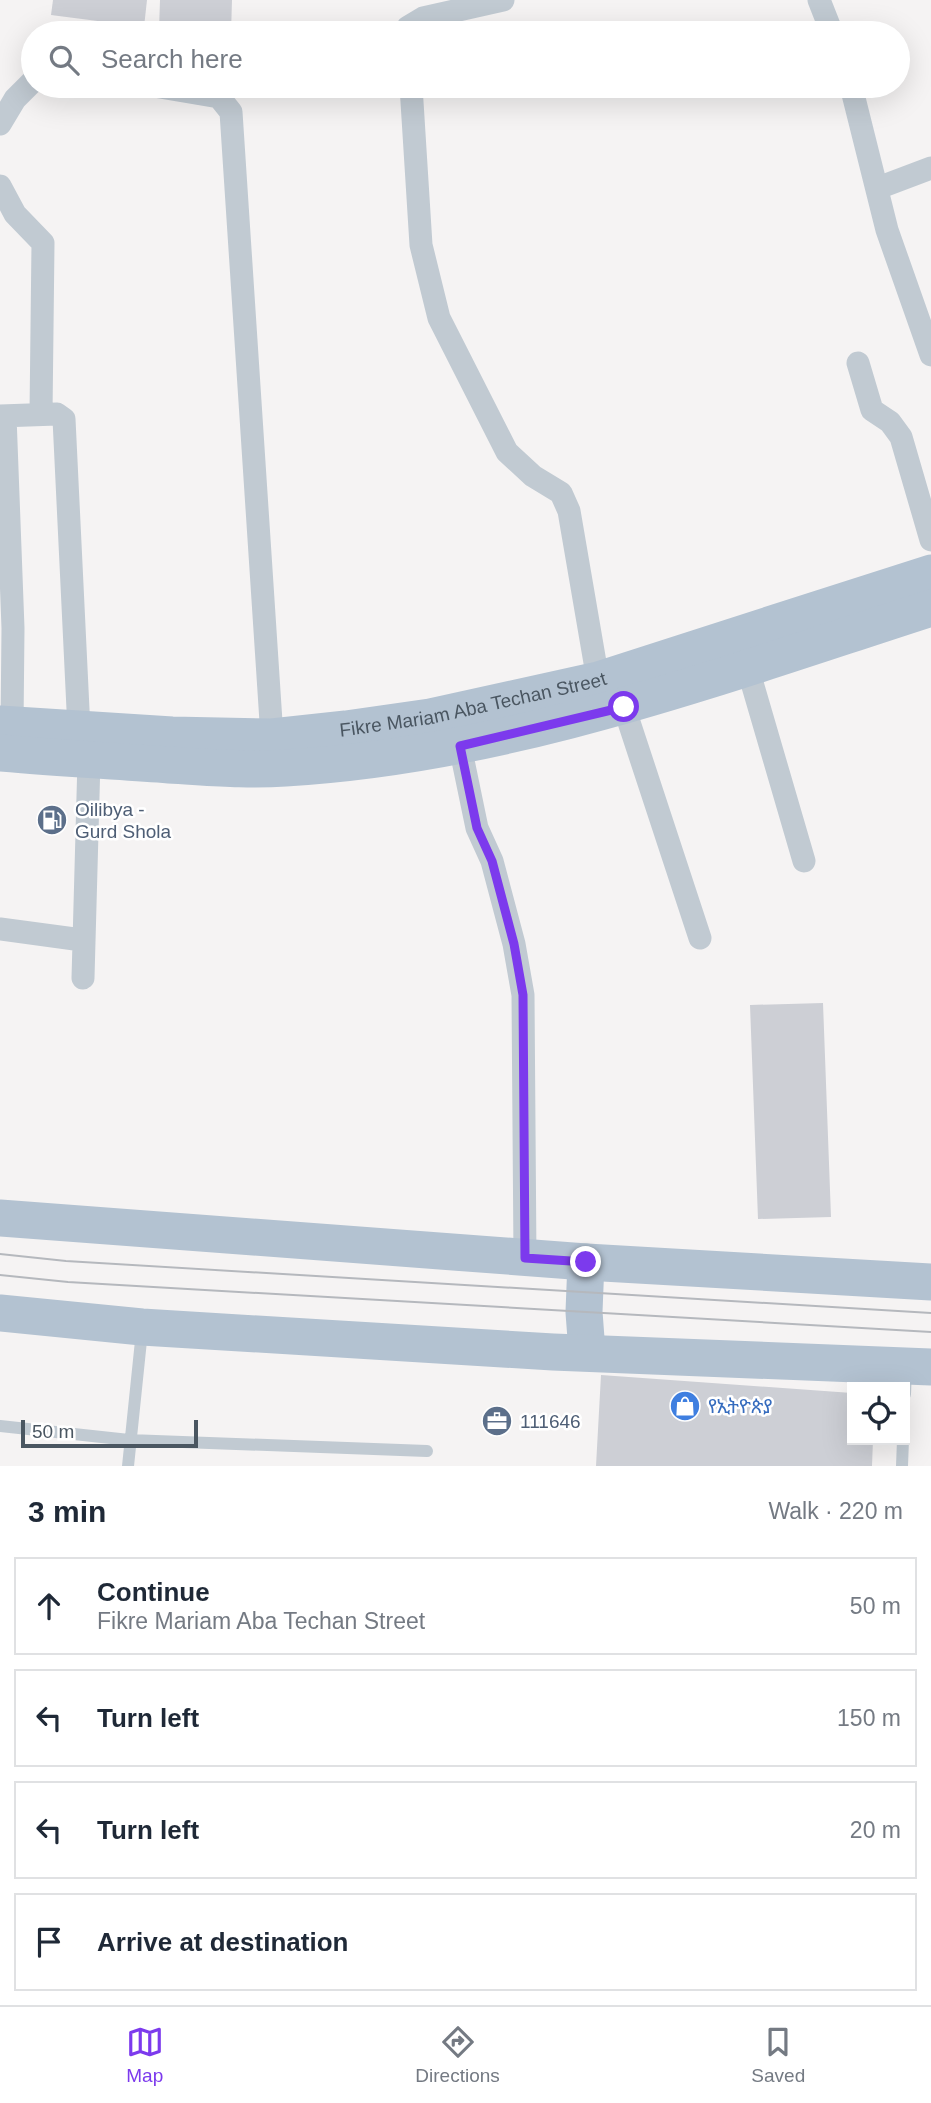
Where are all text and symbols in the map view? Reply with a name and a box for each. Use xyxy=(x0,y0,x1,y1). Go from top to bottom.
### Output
search box xyxy=(21,21,910,98)
icon: search xyxy=(45,41,83,79)
text: Search here xyxy=(101,44,243,74)
street label: Fikre Mariam Aba Techan Street xyxy=(339,668,610,741)
route start xyxy=(608,691,639,722)
place label: Oilibya - Gurd Shola xyxy=(75,799,172,842)
fuel station icon: Oilibya - Gurd Shola xyxy=(35,803,69,837)
route end xyxy=(570,1246,601,1277)
map controls xyxy=(847,1382,910,1445)
button: locate xyxy=(847,1382,910,1445)
shop icon: የኢትዮጵያ xyxy=(668,1389,702,1423)
place label: የኢትዮጵያ xyxy=(708,1396,772,1417)
office icon: 111646 xyxy=(480,1404,514,1438)
place label: 111646 xyxy=(520,1411,581,1432)
scale bar xyxy=(21,1417,198,1449)
text: 50 m xyxy=(32,1421,74,1442)
text: 3 min xyxy=(28,1495,106,1528)
text: Walk · 220 m xyxy=(768,1498,903,1524)
text: Continue xyxy=(97,1577,210,1607)
icon: ahead xyxy=(30,1587,68,1625)
text: 50 m xyxy=(850,1593,901,1619)
text: Fikre Mariam Aba Techan Street xyxy=(97,1608,425,1634)
icon: left xyxy=(30,1699,68,1737)
text: Turn left xyxy=(97,1703,199,1733)
text: 150 m xyxy=(837,1705,901,1731)
icon: left xyxy=(30,1811,68,1849)
text: Turn left xyxy=(97,1815,199,1845)
text: 20 m xyxy=(850,1817,901,1843)
icon: arrive xyxy=(30,1923,68,1961)
text: Arrive at destination xyxy=(97,1927,348,1957)
tab: Map xyxy=(126,2023,164,2087)
tab: Directions xyxy=(415,2023,500,2087)
tab: Saved xyxy=(751,2023,805,2087)

